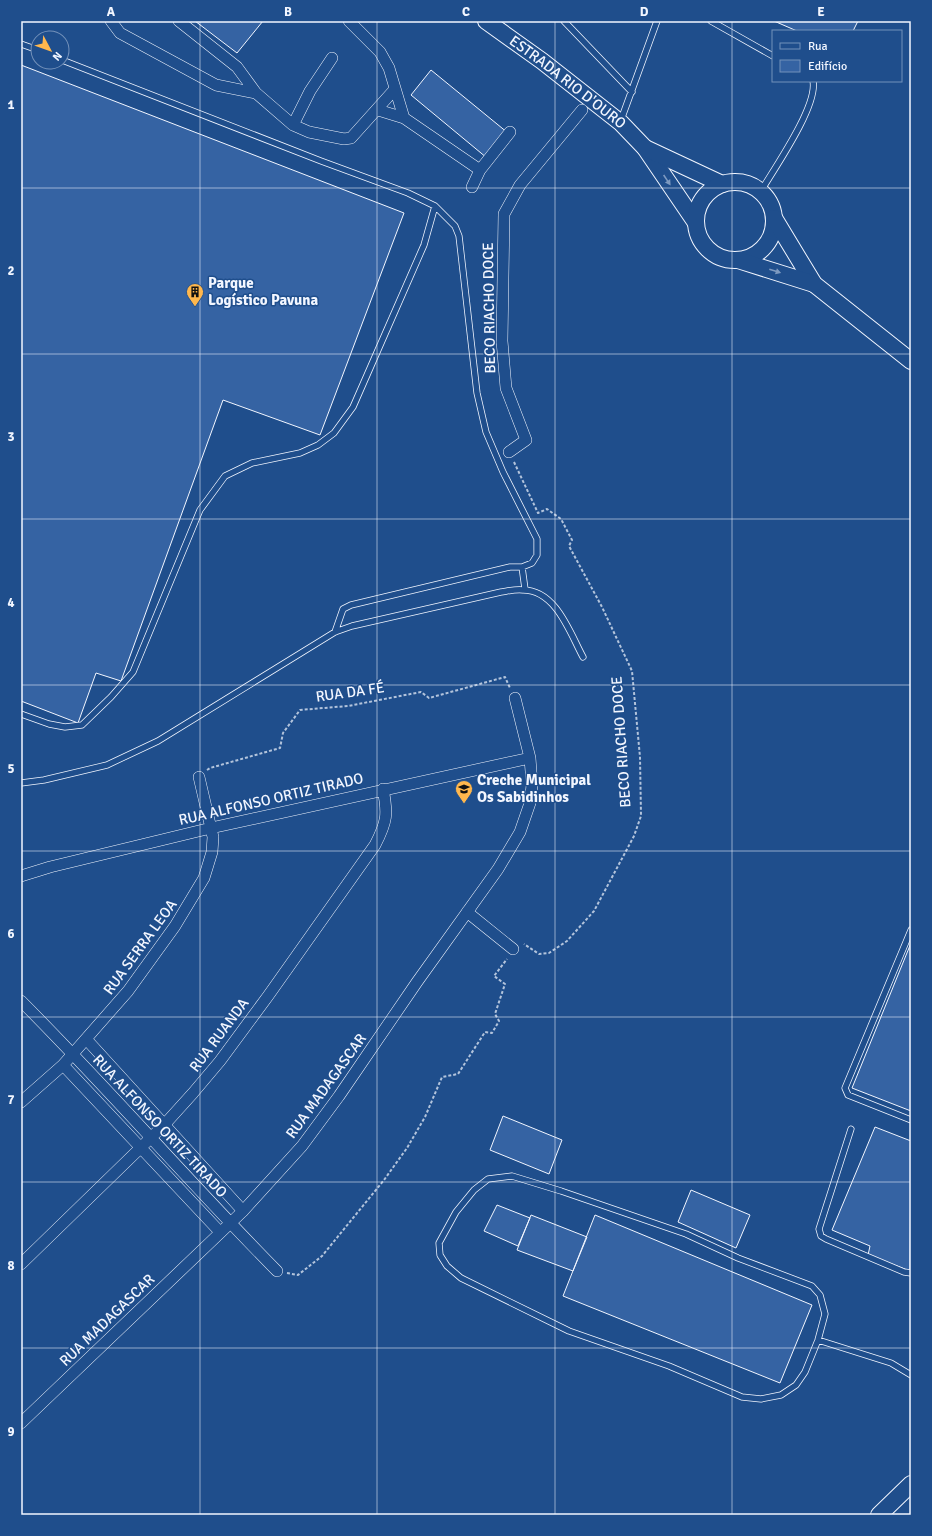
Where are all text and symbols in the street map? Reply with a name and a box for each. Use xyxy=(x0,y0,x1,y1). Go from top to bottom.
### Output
text: A xyxy=(107,4,116,20)
text: B xyxy=(284,4,292,20)
text: C xyxy=(462,4,470,20)
text: D xyxy=(640,4,649,20)
text: E xyxy=(817,4,825,20)
north arrow xyxy=(30,30,70,70)
legend xyxy=(772,30,902,82)
street label: ESTRADA RIO D'OURO xyxy=(506,32,630,133)
text: Rua xyxy=(808,39,828,54)
text: N xyxy=(50,49,65,63)
text: Edifício xyxy=(808,59,847,74)
text: 1 xyxy=(7,97,15,113)
one-way arrow xyxy=(663,175,671,185)
street label: BECO RIACHO DOCE xyxy=(479,242,499,374)
text: 2 xyxy=(7,263,15,279)
one-way arrow xyxy=(769,268,781,274)
place label: Parque Logístico Pavuna xyxy=(208,274,319,309)
building icon: Parque Logístico Pavuna xyxy=(185,282,205,307)
text: 3 xyxy=(7,429,15,445)
text: 4 xyxy=(7,595,15,611)
street label: BECO RIACHO DOCE xyxy=(607,676,635,808)
street label: RUA DA FÉ xyxy=(314,677,386,706)
text: 5 xyxy=(7,761,15,777)
street label: RUA ALFONSO ORTIZ TIRADO xyxy=(177,769,365,829)
place label: Creche Municipal Os Sabidinhos xyxy=(477,771,591,806)
school or university icon: Creche Municipal Os Sabidinhos xyxy=(454,779,474,804)
street label: RUA SERRA LEOA xyxy=(99,896,181,998)
text: 6 xyxy=(7,926,15,942)
street label: RUA RUANDA xyxy=(185,995,253,1075)
street label: RUA MADAGASCAR xyxy=(282,1030,370,1142)
street label: RUA ALFONSO ORTIZ TIRADO xyxy=(89,1051,231,1201)
text: 7 xyxy=(7,1092,15,1108)
text: 8 xyxy=(7,1258,15,1274)
street label: RUA MADAGASCAR xyxy=(56,1270,158,1370)
text: 9 xyxy=(7,1424,15,1440)

